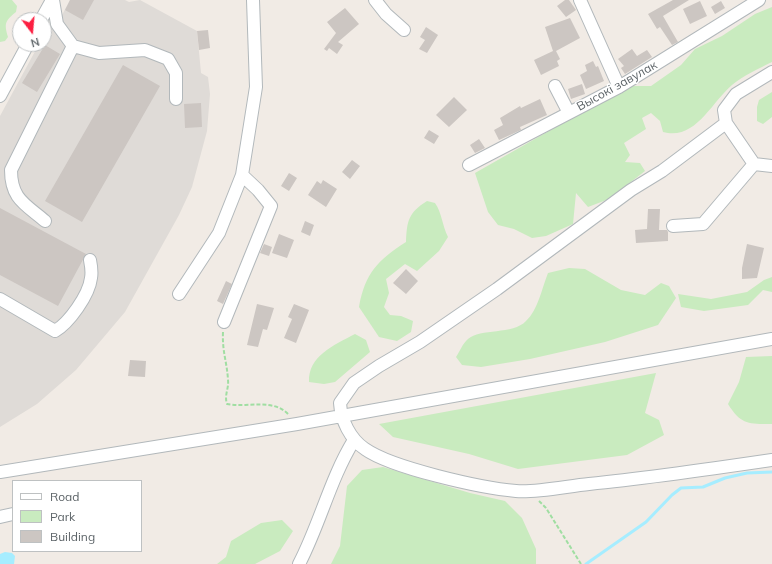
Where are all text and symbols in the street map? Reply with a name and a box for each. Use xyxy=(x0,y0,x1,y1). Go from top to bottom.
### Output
north arrow xyxy=(12,12,52,52)
text: N xyxy=(29,35,41,50)
street label: Высокі завулак xyxy=(574,58,660,114)
legend xyxy=(12,480,142,552)
text: Road xyxy=(50,489,79,504)
text: Park xyxy=(50,509,75,524)
text: Building xyxy=(50,529,95,544)

